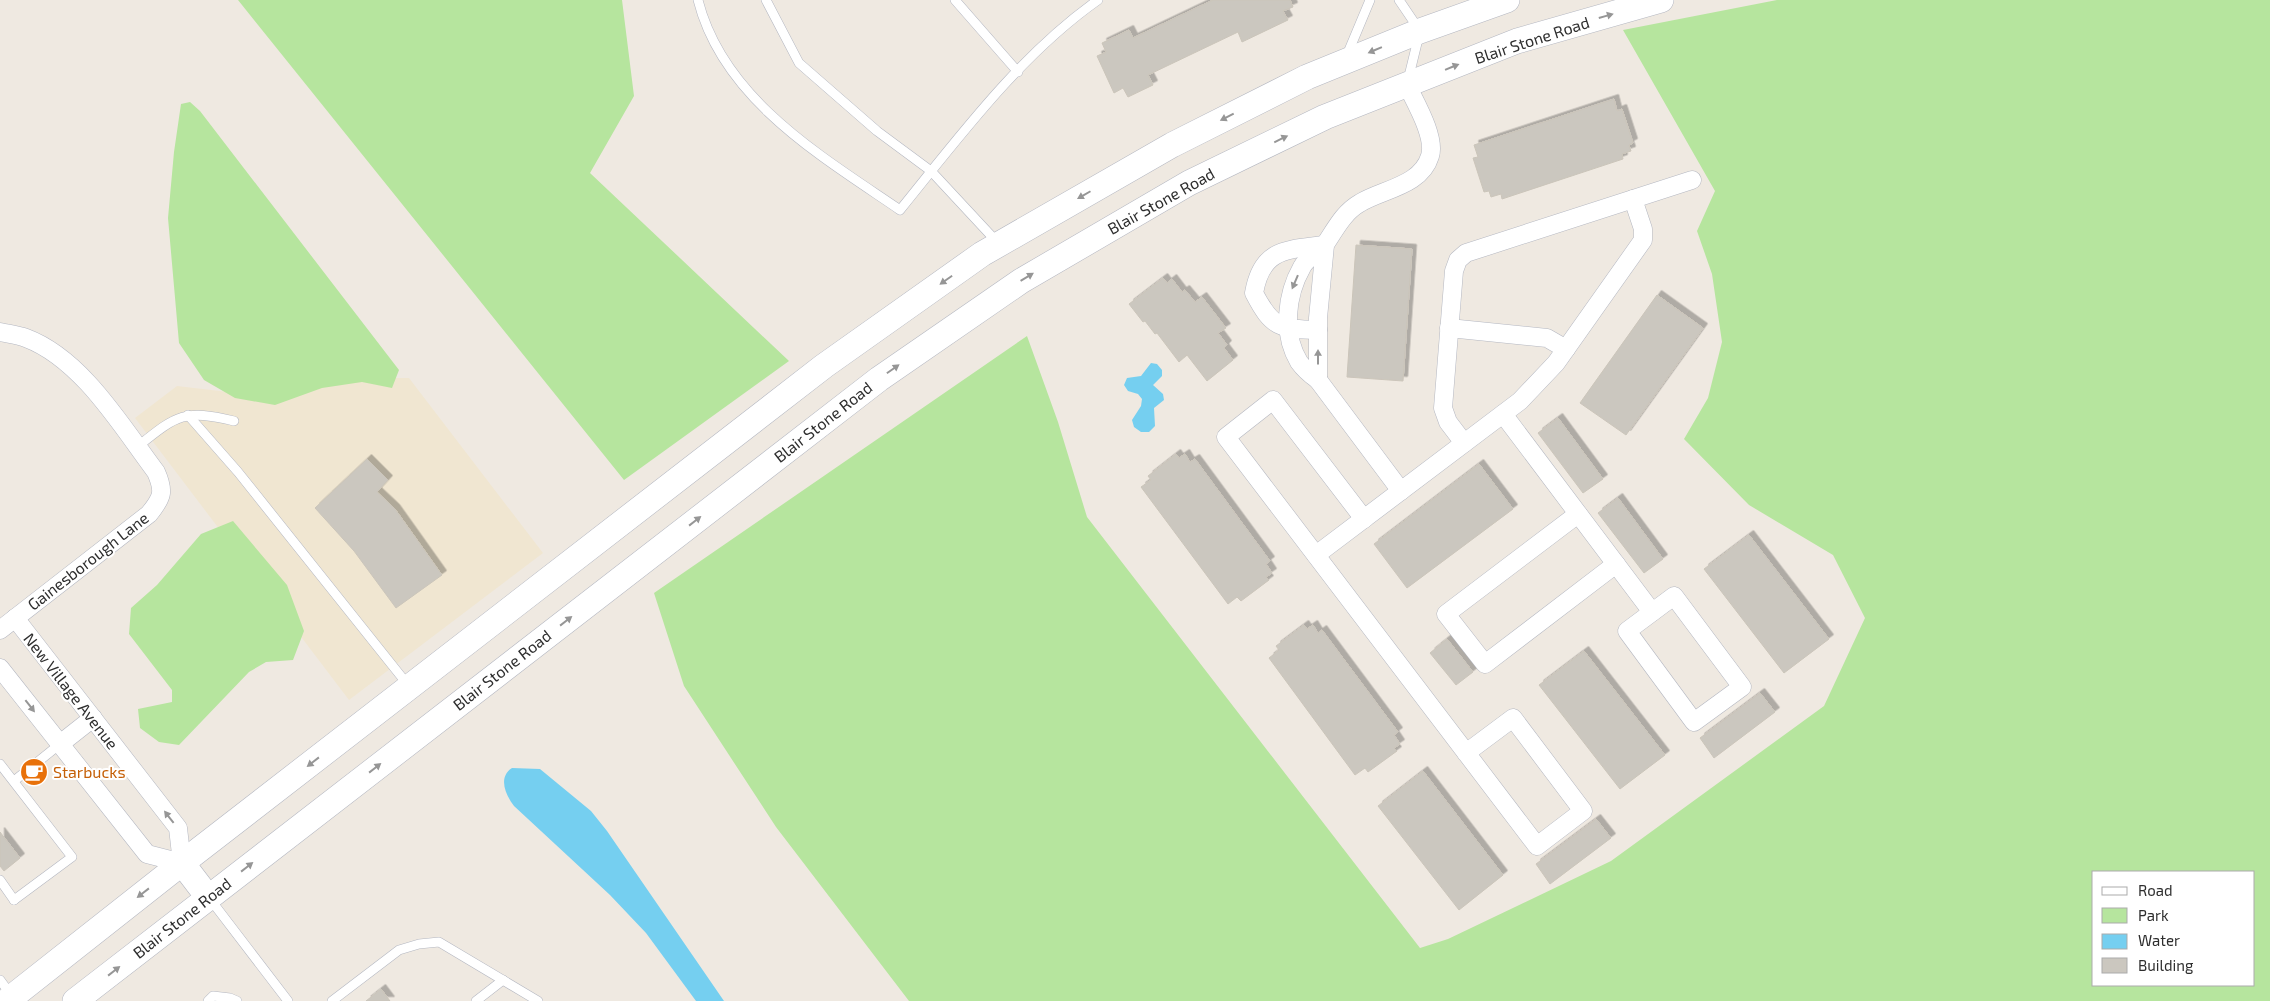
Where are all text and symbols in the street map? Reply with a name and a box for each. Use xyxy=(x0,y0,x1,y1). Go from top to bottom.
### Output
one-way arrow xyxy=(1599,11,1614,19)
street label: Blair Stone Road xyxy=(1472,12,1592,67)
one-way arrow xyxy=(1368,47,1382,55)
one-way arrow xyxy=(1445,63,1460,71)
one-way arrow xyxy=(1220,113,1234,121)
one-way arrow xyxy=(1274,134,1288,142)
street label: Blair Stone Road xyxy=(1104,163,1218,238)
one-way arrow xyxy=(1077,191,1092,199)
one-way arrow xyxy=(1020,273,1034,282)
one-way arrow xyxy=(940,274,953,285)
one-way arrow xyxy=(1291,275,1299,289)
one-way arrow xyxy=(1314,349,1322,365)
one-way arrow xyxy=(886,364,900,374)
street label: Blair Stone Road xyxy=(770,377,876,466)
street label: Gainesborough Lane xyxy=(23,508,152,614)
one-way arrow xyxy=(688,516,701,527)
one-way arrow xyxy=(559,615,572,626)
street label: Blair Stone Road xyxy=(449,625,555,714)
street label: New Village Avenue xyxy=(20,629,123,753)
one-way arrow xyxy=(25,699,36,712)
one-way arrow xyxy=(307,756,320,767)
cafe icon: Starbucks xyxy=(19,757,49,787)
place label: Starbucks xyxy=(53,762,126,781)
one-way arrow xyxy=(368,763,382,773)
one-way arrow xyxy=(164,811,175,824)
one-way arrow xyxy=(240,862,253,873)
legend xyxy=(2092,871,2255,986)
street label: Blair Stone Road xyxy=(129,873,235,962)
text: Road xyxy=(2138,881,2173,899)
one-way arrow xyxy=(137,887,150,898)
text: Park xyxy=(2138,906,2169,924)
text: Water xyxy=(2138,931,2180,949)
text: Building xyxy=(2138,956,2194,974)
one-way arrow xyxy=(107,966,121,976)

